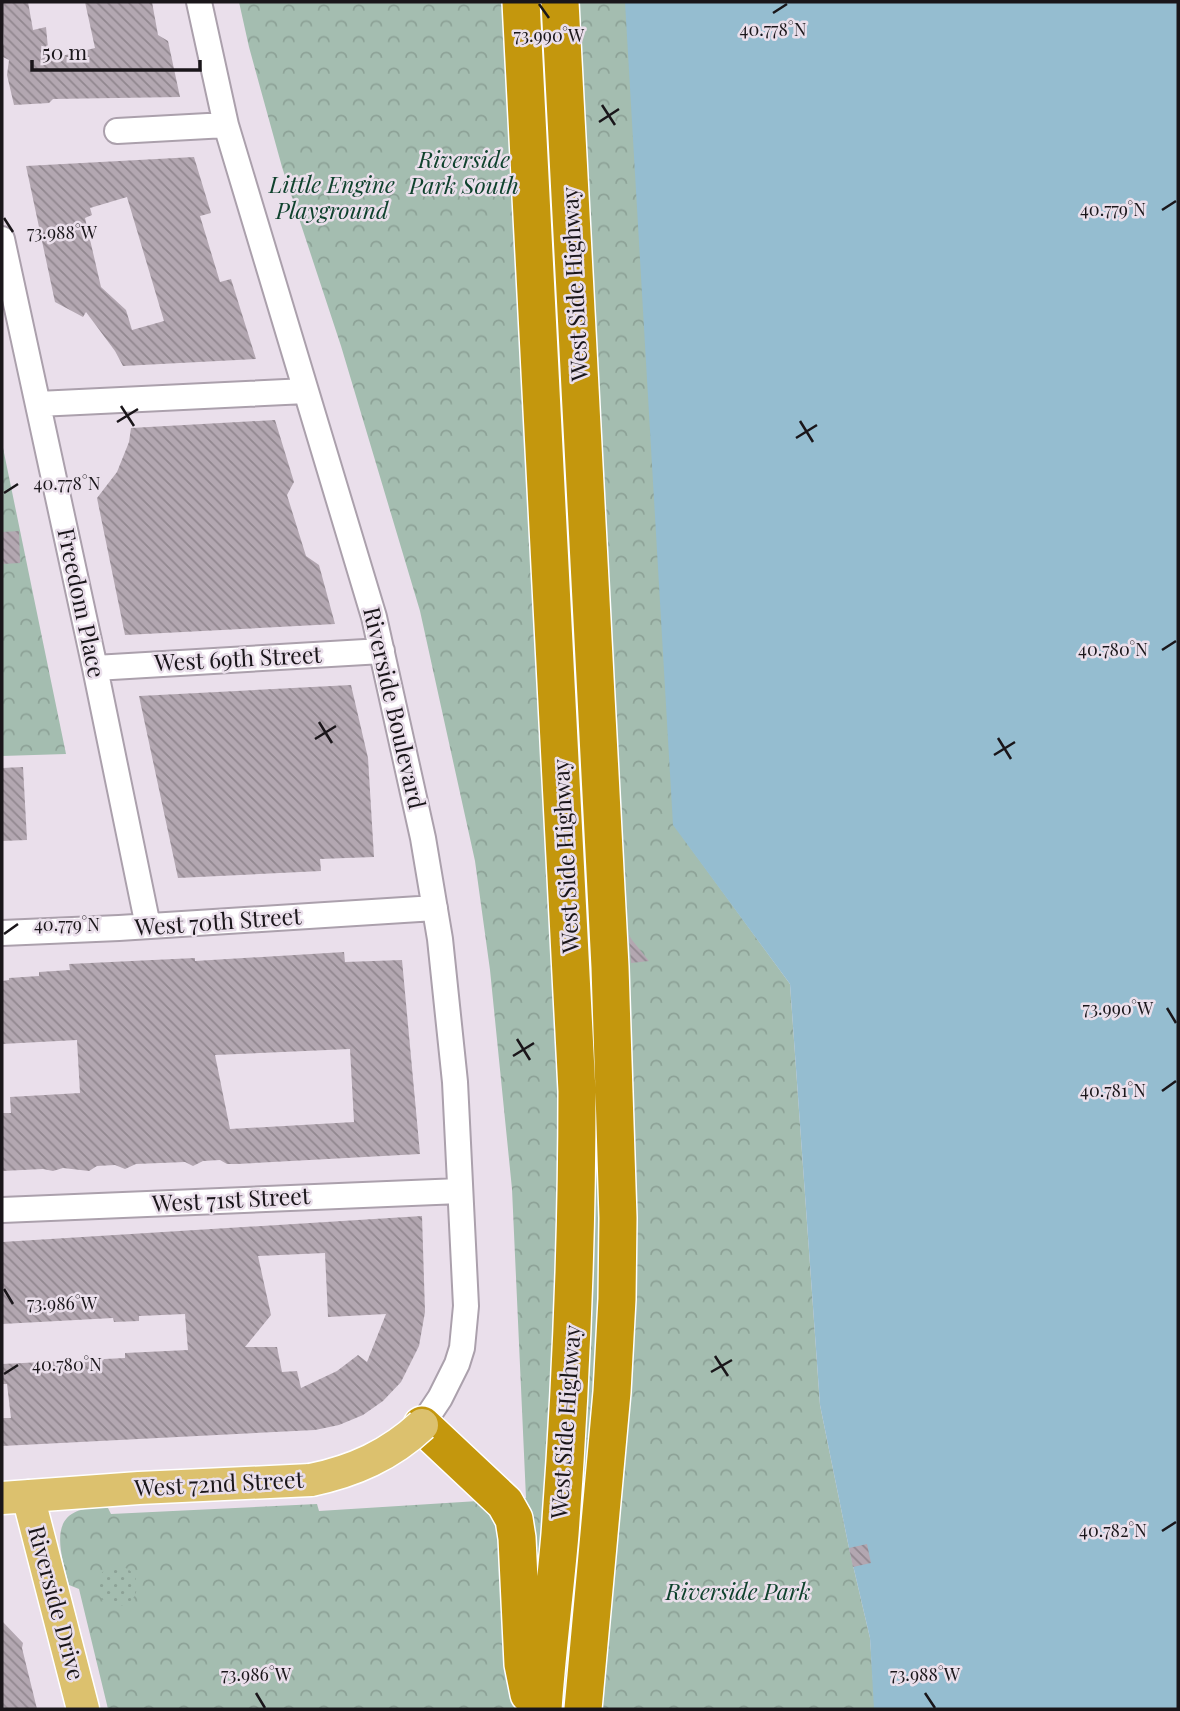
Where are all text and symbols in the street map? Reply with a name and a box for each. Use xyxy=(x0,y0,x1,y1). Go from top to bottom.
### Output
text: 40.778°N xyxy=(740,17,807,41)
text: 73.990°W xyxy=(514,23,585,47)
scale bar xyxy=(32,28,200,72)
text: 50 m xyxy=(42,37,88,65)
park label: Riverside Park South xyxy=(408,143,519,200)
park label: Little Engine Playground xyxy=(268,168,395,225)
street label: West Side Highway xyxy=(553,186,594,383)
text: 40.779°N xyxy=(1080,197,1146,221)
text: 73.988°W xyxy=(27,220,98,244)
text: 40.778°N xyxy=(34,471,101,495)
street label: Freedom Place xyxy=(51,525,113,680)
street label: Riverside Boulevard xyxy=(357,604,434,812)
text: 40.780°N xyxy=(1078,637,1148,661)
street label: West 69th Street xyxy=(153,638,323,677)
street label: West Side Highway xyxy=(544,758,585,955)
street label: West 70th Street xyxy=(133,899,303,942)
text: 40.779°N xyxy=(34,912,100,936)
text: 73.990°W xyxy=(1083,996,1154,1020)
text: 40.781°N xyxy=(1080,1078,1146,1102)
street label: West 71st Street xyxy=(150,1179,311,1218)
text: 73.986°W xyxy=(27,1291,98,1315)
street label: West Side Highway xyxy=(542,1323,587,1521)
text: 40.780°N xyxy=(32,1352,102,1376)
street label: West 72nd Street xyxy=(132,1463,305,1502)
text: 40.782°N xyxy=(1079,1518,1147,1542)
street label: Riverside Drive xyxy=(22,1522,93,1683)
park label: Riverside Park xyxy=(665,1575,811,1606)
text: 73.986°W xyxy=(221,1662,292,1686)
text: 73.988°W xyxy=(890,1662,961,1686)

